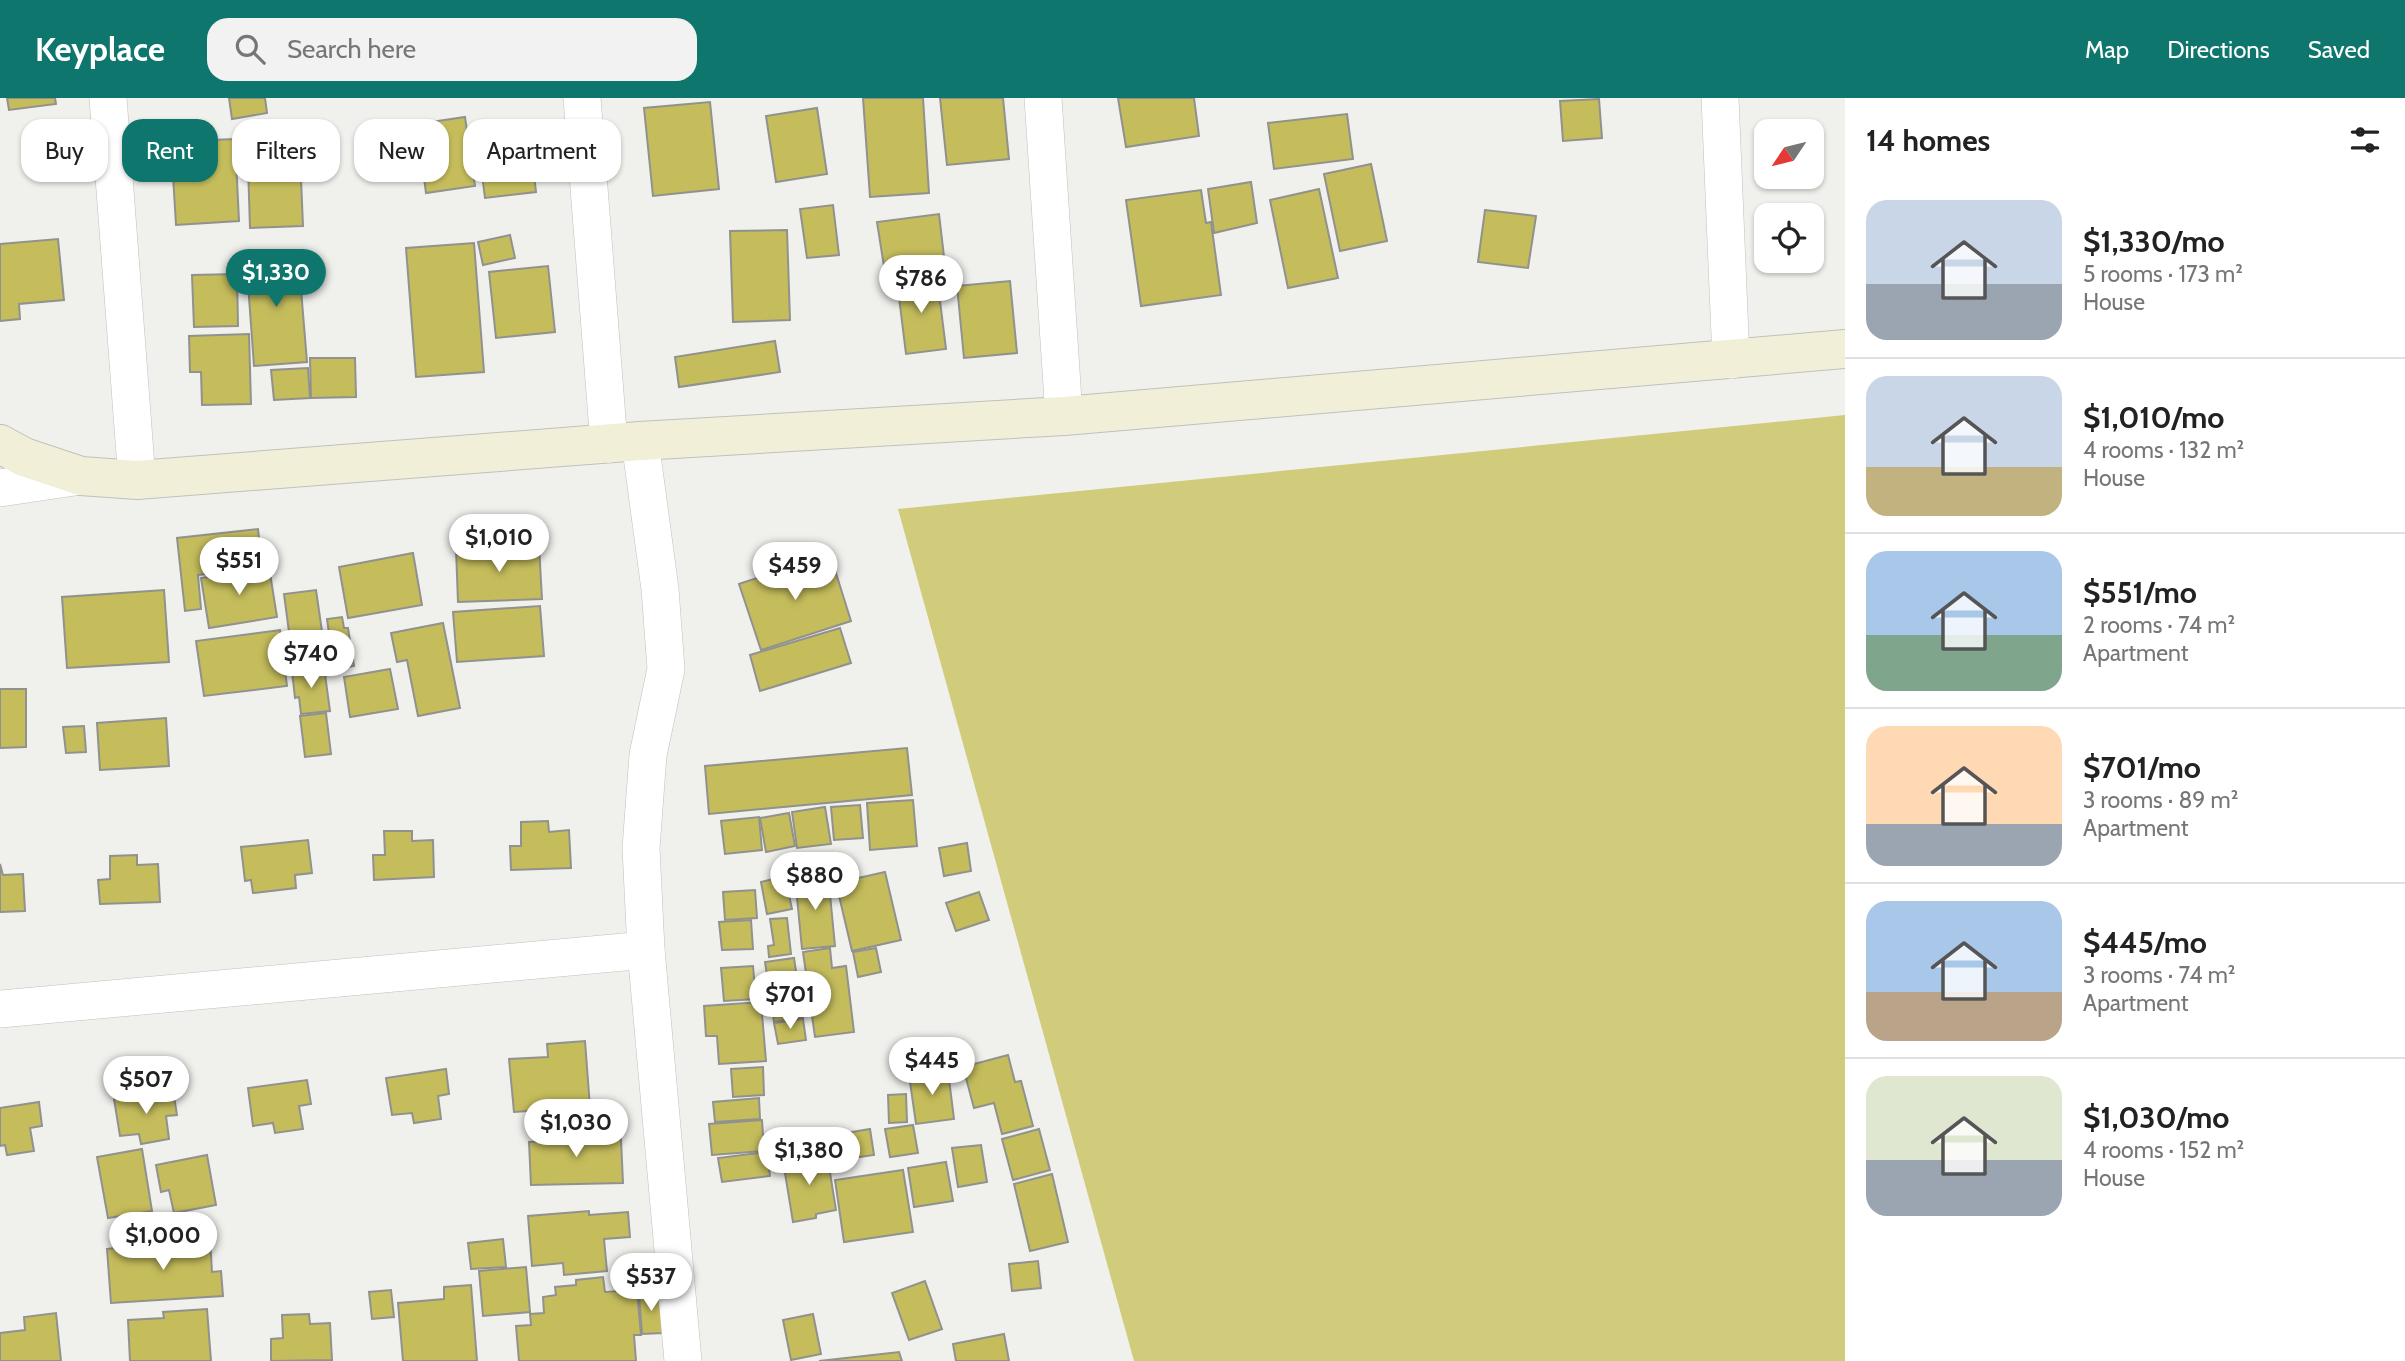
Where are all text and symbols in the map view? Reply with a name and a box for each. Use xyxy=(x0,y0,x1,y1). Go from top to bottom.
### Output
search box xyxy=(207,18,697,81)
text: Keyplace xyxy=(35,29,165,69)
icon: search xyxy=(231,30,269,68)
text: Search here xyxy=(287,33,416,65)
text: Map xyxy=(2085,35,2129,64)
text: Directions xyxy=(2167,35,2270,64)
text: Saved xyxy=(2308,35,2370,64)
chip: Buy xyxy=(21,119,108,182)
chip: Rent xyxy=(122,119,218,182)
chip: Filters xyxy=(232,119,340,182)
chip: New xyxy=(354,119,449,182)
chip: Apartment xyxy=(463,119,621,182)
north arrow xyxy=(1754,119,1824,189)
map controls xyxy=(1754,119,1824,273)
icon: filters xyxy=(2346,121,2384,159)
text: 14 homes xyxy=(1866,122,1990,159)
button: locate xyxy=(1754,203,1824,273)
text: $1,330/mo xyxy=(2083,223,2225,260)
icon: home xyxy=(1922,228,2006,312)
pin: $1,330 xyxy=(219,250,333,309)
pin: $786 xyxy=(880,256,962,315)
text: $1,330 xyxy=(242,258,310,286)
text: 5 rooms · 173 m² xyxy=(2083,260,2243,288)
text: $786 xyxy=(895,264,947,292)
text: House xyxy=(2083,288,2145,316)
text: $1,010/mo xyxy=(2083,399,2224,436)
icon: home xyxy=(1922,404,2006,488)
text: 4 rooms · 132 m² xyxy=(2083,436,2244,464)
text: House xyxy=(2083,464,2145,492)
pin: $1,010 xyxy=(442,514,556,574)
text: $1,010 xyxy=(465,523,533,551)
pin: $551 xyxy=(198,538,280,597)
pin: $459 xyxy=(754,542,836,602)
text: $551 xyxy=(216,546,262,574)
text: $459 xyxy=(769,551,821,579)
text: $551/mo xyxy=(2083,574,2197,611)
icon: home xyxy=(1922,579,2006,663)
text: 2 rooms · 74 m² xyxy=(2083,611,2235,639)
pin: $740 xyxy=(270,630,352,690)
text: $740 xyxy=(284,639,338,667)
text: Apartment xyxy=(2083,639,2188,667)
text: $701/mo xyxy=(2083,749,2201,786)
icon: home xyxy=(1922,754,2006,838)
text: 3 rooms · 89 m² xyxy=(2083,786,2238,814)
text: Apartment xyxy=(2083,814,2188,842)
pin: $880 xyxy=(774,852,856,912)
text: $880 xyxy=(786,861,844,889)
text: $445/mo xyxy=(2083,924,2207,961)
icon: home xyxy=(1922,929,2006,1013)
text: 3 rooms · 74 m² xyxy=(2083,961,2235,989)
pin: $701 xyxy=(749,972,831,1031)
text: $701 xyxy=(765,980,815,1008)
text: Apartment xyxy=(2083,989,2188,1017)
pin: $445 xyxy=(891,1038,973,1097)
text: $445 xyxy=(905,1046,959,1074)
pin: $507 xyxy=(105,1056,187,1116)
text: $507 xyxy=(119,1065,173,1093)
text: $1,030/mo xyxy=(2083,1099,2229,1136)
pin: $1,030 xyxy=(519,1100,633,1159)
icon: home xyxy=(1922,1104,2006,1188)
text: $1,030 xyxy=(540,1108,612,1136)
pin: $1,380 xyxy=(752,1128,866,1187)
text: $1,380 xyxy=(774,1136,844,1164)
text: 4 rooms · 152 m² xyxy=(2083,1136,2244,1164)
text: House xyxy=(2083,1164,2145,1192)
pin: $1,000 xyxy=(106,1212,220,1272)
text: $1,000 xyxy=(125,1221,201,1249)
pin: $537 xyxy=(610,1254,692,1313)
text: $537 xyxy=(626,1262,676,1290)

